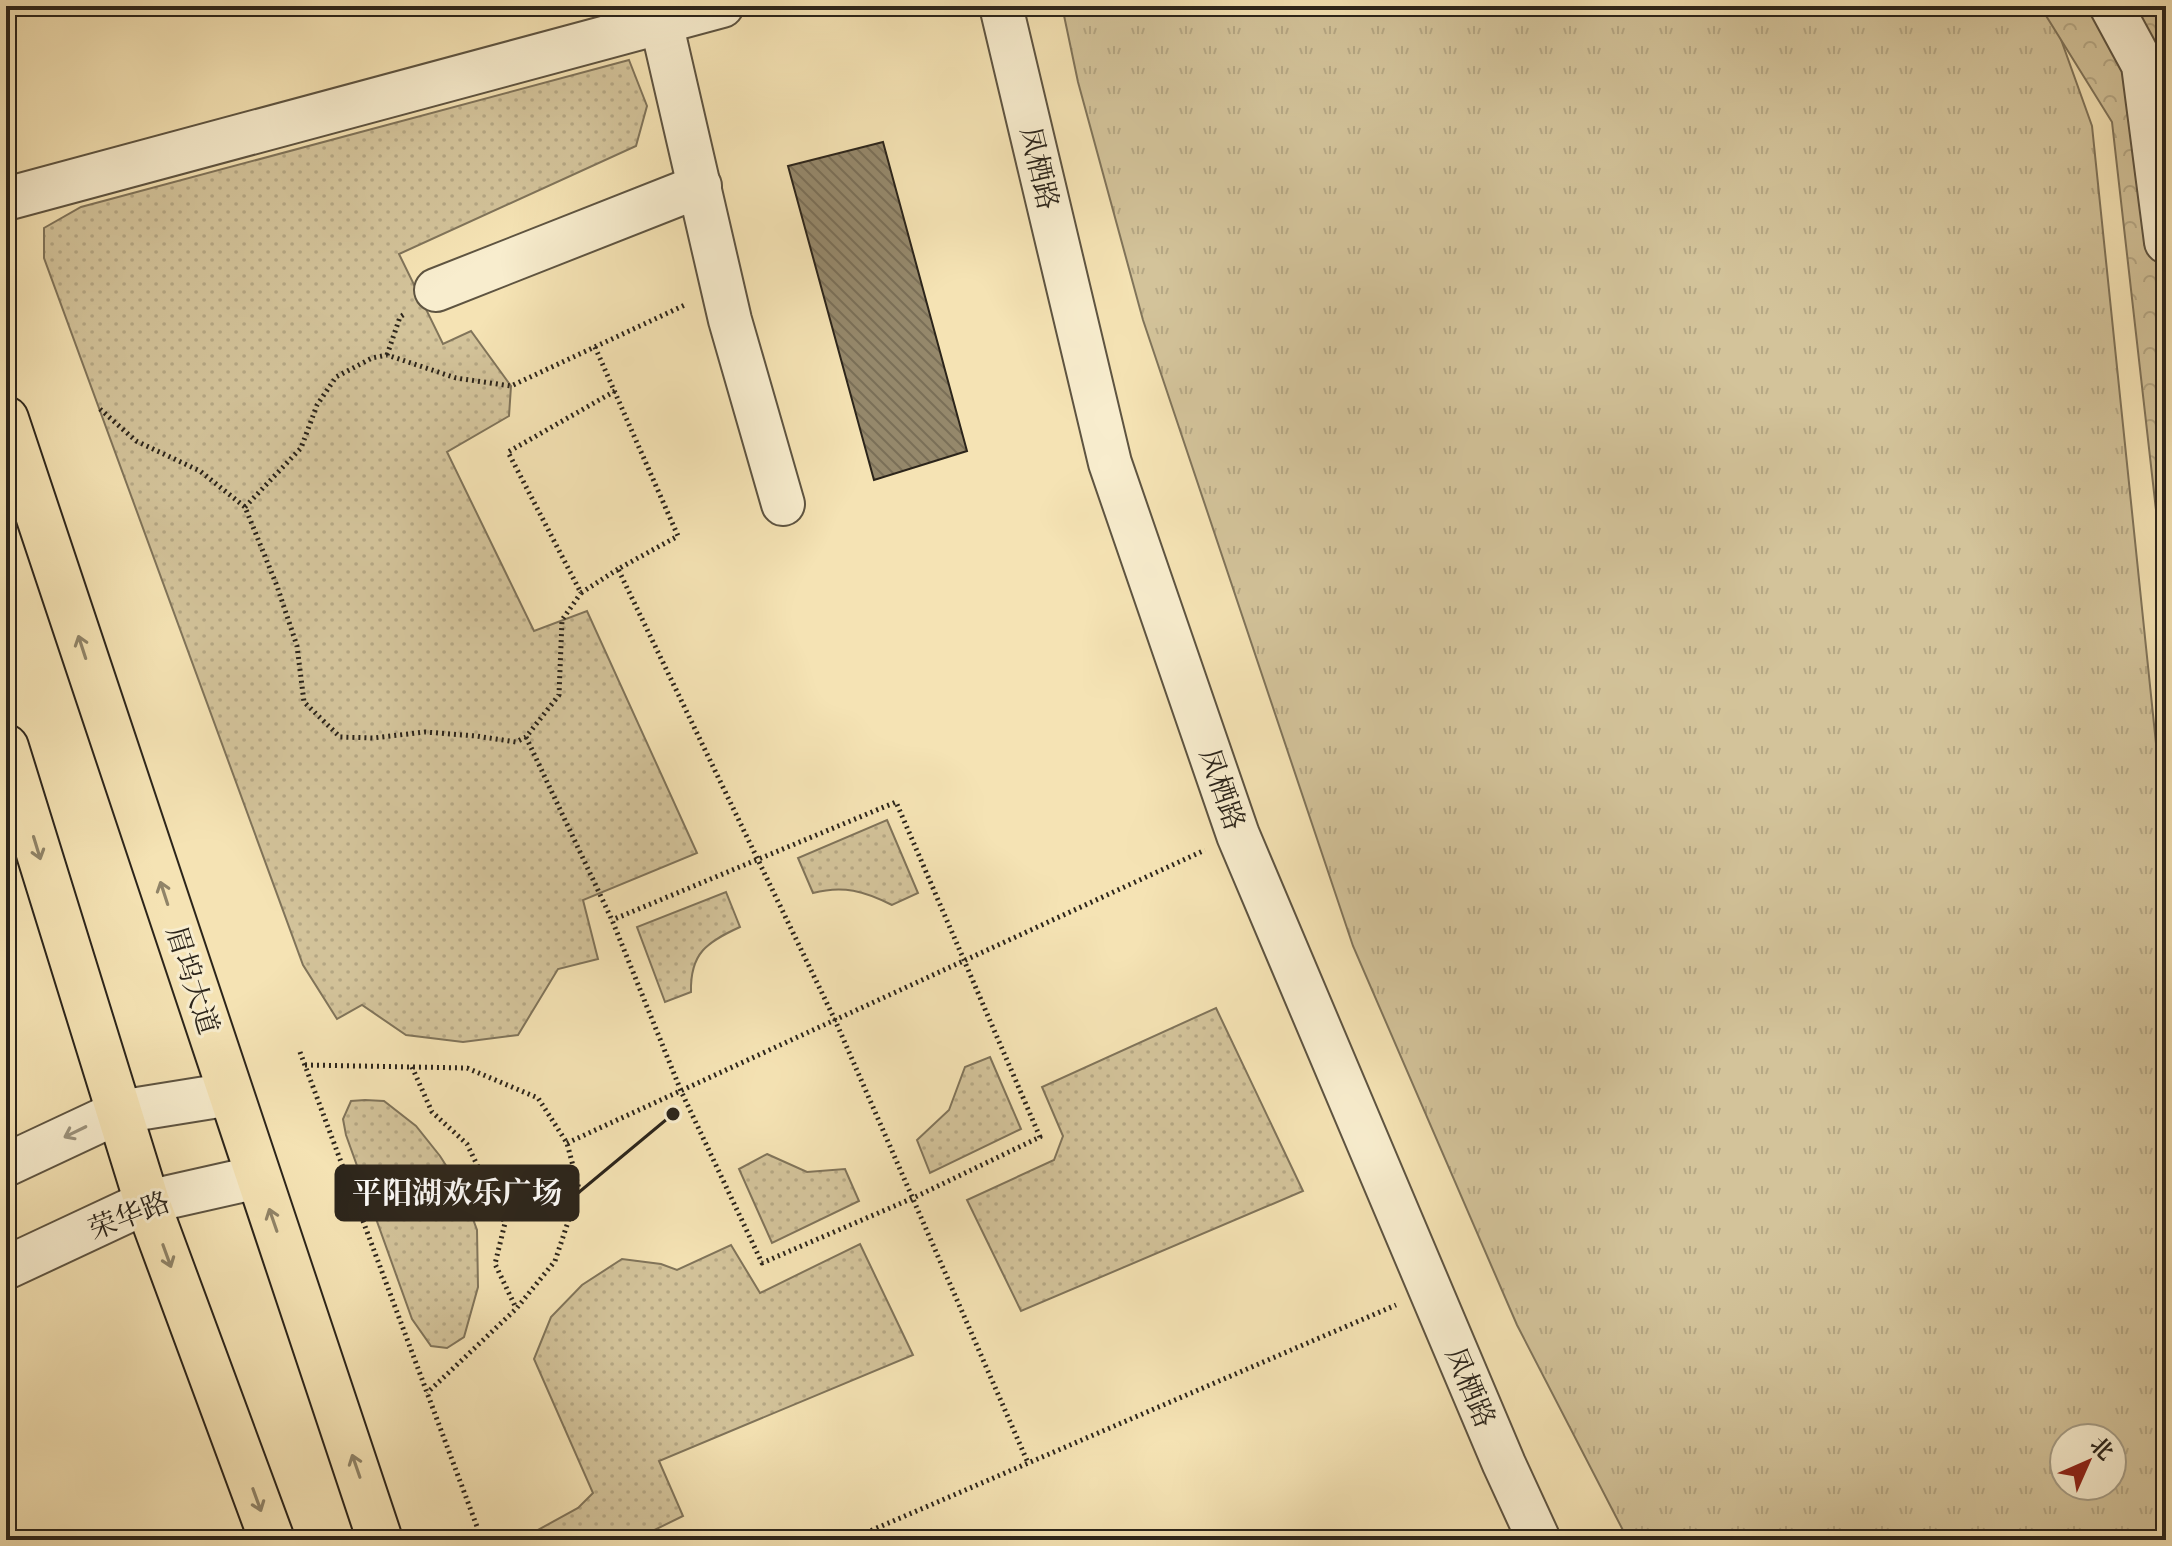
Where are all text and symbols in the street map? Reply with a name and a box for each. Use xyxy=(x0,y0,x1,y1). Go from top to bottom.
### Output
street label: 凤栖路 xyxy=(1009,123,1066,214)
one-way arrow xyxy=(73,634,88,659)
street label: 凤栖路 xyxy=(1189,744,1253,836)
one-way arrow xyxy=(30,835,45,861)
one-way arrow xyxy=(155,881,170,906)
street label: 眉坞大道 xyxy=(155,921,226,1040)
one-way arrow xyxy=(63,1125,87,1140)
callout: 平阳湖欢乐广场 xyxy=(336,1166,578,1220)
text: 平阳湖欢乐广场 xyxy=(352,1174,562,1216)
street label: 荣华路 xyxy=(84,1184,176,1251)
one-way arrow xyxy=(264,1207,279,1232)
one-way arrow xyxy=(160,1243,175,1268)
street label: 凤栖路 xyxy=(1434,1342,1503,1434)
north arrow xyxy=(2048,1422,2128,1502)
text: 北 xyxy=(2082,1431,2119,1468)
one-way arrow xyxy=(347,1454,362,1479)
one-way arrow xyxy=(251,1487,265,1512)

